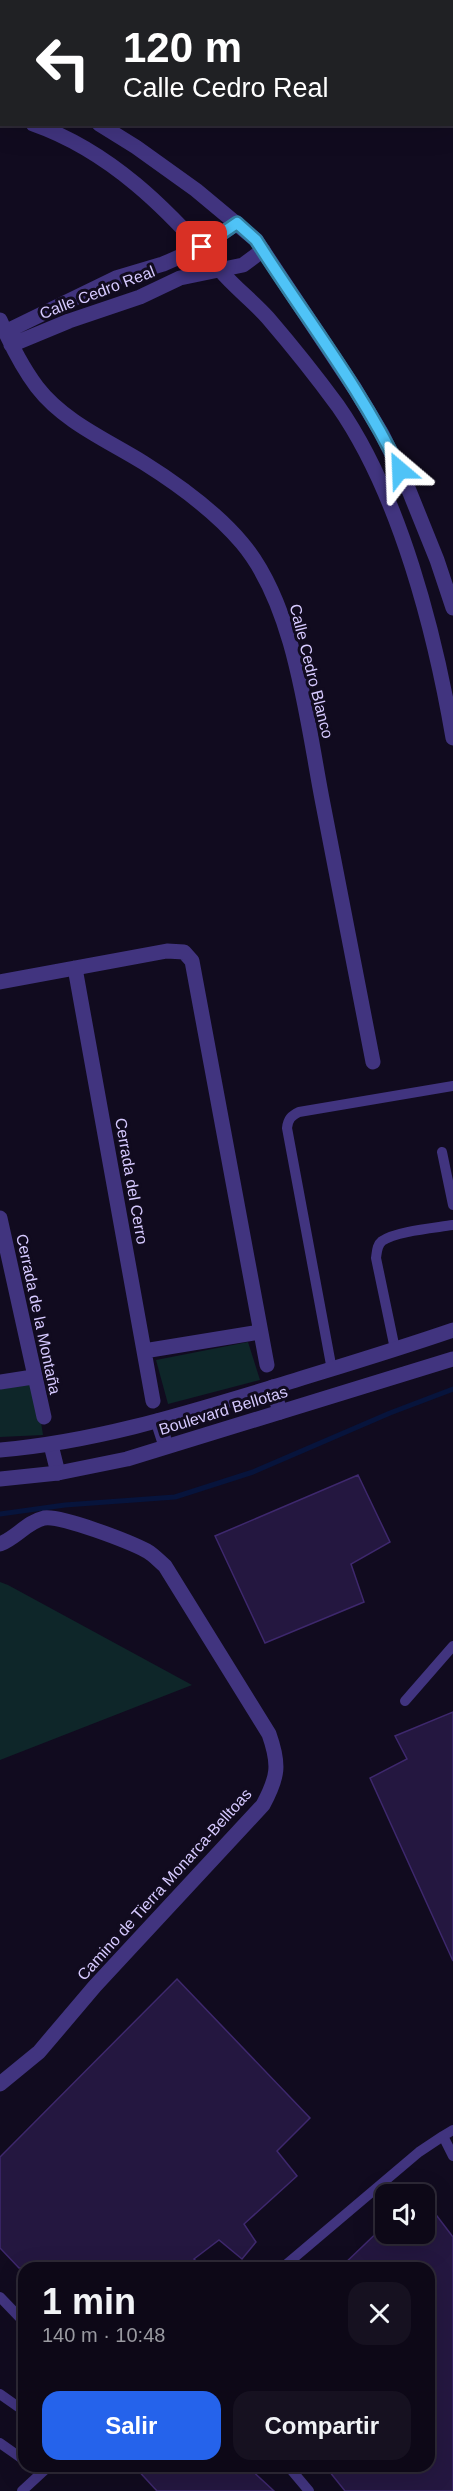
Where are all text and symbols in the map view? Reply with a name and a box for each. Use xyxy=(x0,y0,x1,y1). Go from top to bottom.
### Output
icon: left xyxy=(24,24,102,102)
text: 120 m xyxy=(123,24,242,71)
text: Calle Cedro Real xyxy=(123,73,329,103)
pin xyxy=(176,221,227,272)
icon: arrive xyxy=(185,230,218,263)
street label: Calle Cedro Real xyxy=(37,263,157,322)
position arrow xyxy=(368,438,432,502)
street label: Calle Cedro Blanco xyxy=(287,602,336,740)
street label: Cerrada del Cerro xyxy=(112,1117,151,1246)
street label: Cerrada de la Montaña xyxy=(13,1232,64,1396)
street label: Boulevard Bellotas xyxy=(157,1383,289,1438)
street label: Camino de Tierra Monarca-Belltoas xyxy=(74,1785,255,1984)
map controls xyxy=(375,2184,435,2244)
button: sound xyxy=(375,2184,435,2244)
text: 1 min xyxy=(42,2281,136,2322)
button: close xyxy=(348,2282,411,2345)
text: 140 m · 10:48 xyxy=(42,2324,165,2346)
button: Salir xyxy=(42,2391,221,2460)
button: Compartir xyxy=(233,2391,411,2460)

